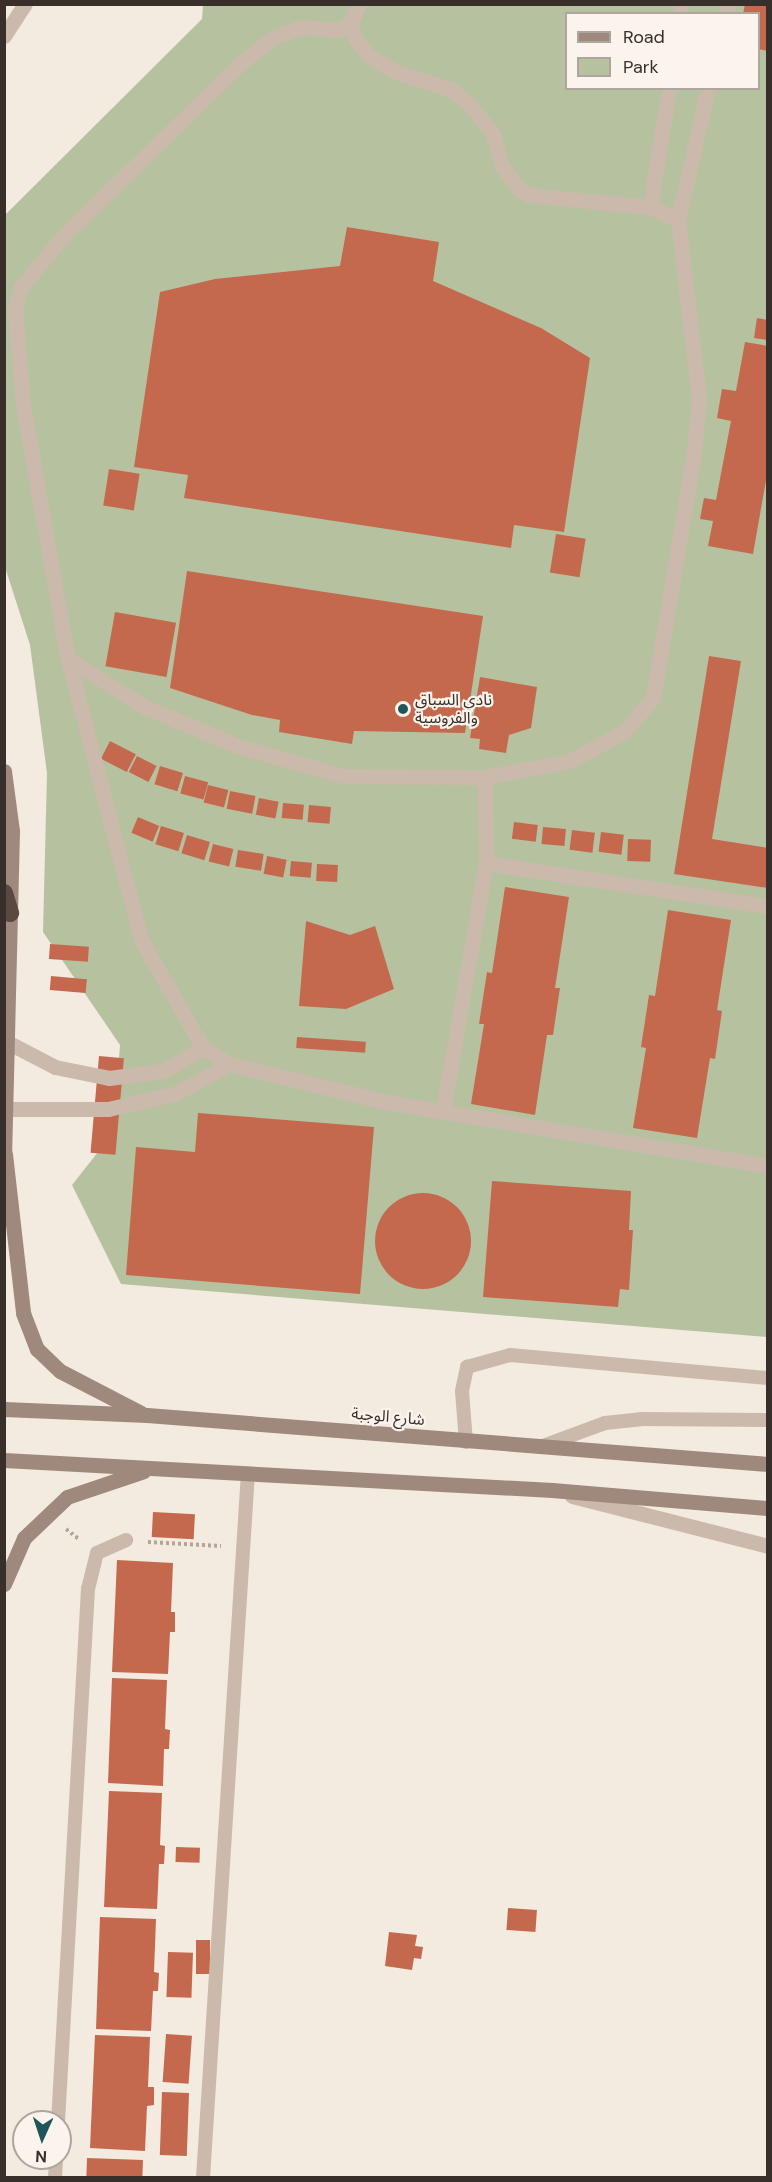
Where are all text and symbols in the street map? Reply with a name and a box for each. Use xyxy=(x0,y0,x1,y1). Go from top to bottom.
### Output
legend xyxy=(565,12,760,90)
text: Road xyxy=(623,25,665,49)
text: Park xyxy=(623,55,659,79)
place label: نادي السباق والفروسية xyxy=(415,690,492,728)
marker: نادي السباق والفروسية xyxy=(396,702,410,716)
street label: شارع الوجبة xyxy=(350,1404,426,1430)
north arrow xyxy=(12,2110,72,2170)
text: N xyxy=(35,2146,48,2167)

